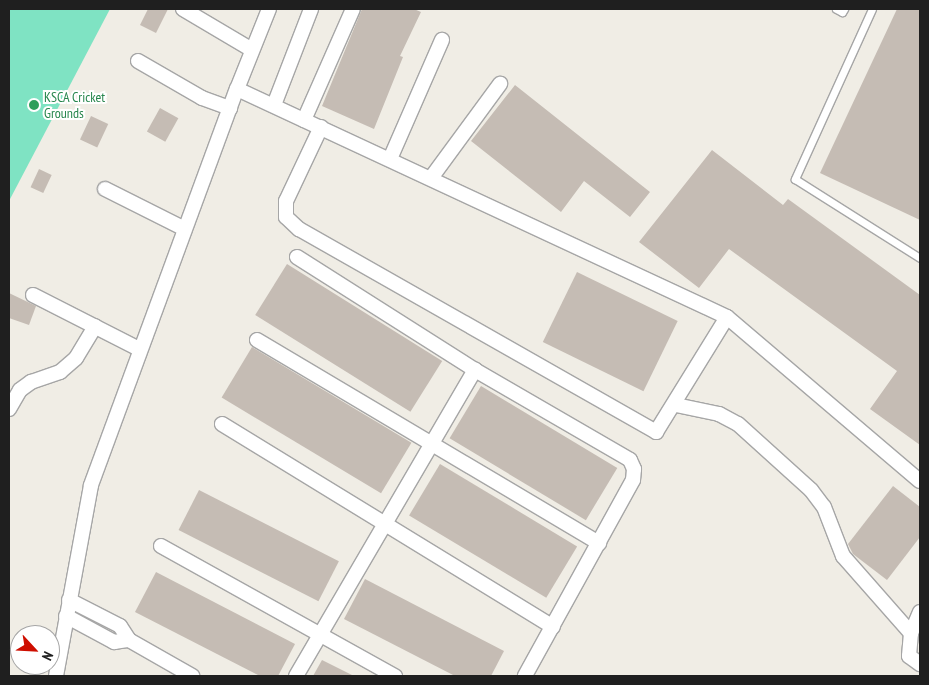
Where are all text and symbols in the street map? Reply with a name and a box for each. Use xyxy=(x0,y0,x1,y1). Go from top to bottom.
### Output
place label: KSCA Cricket Grounds xyxy=(44,89,106,121)
marker: KSCA Cricket Grounds xyxy=(28,99,40,111)
north arrow xyxy=(10,625,60,675)
text: N xyxy=(38,649,57,663)

